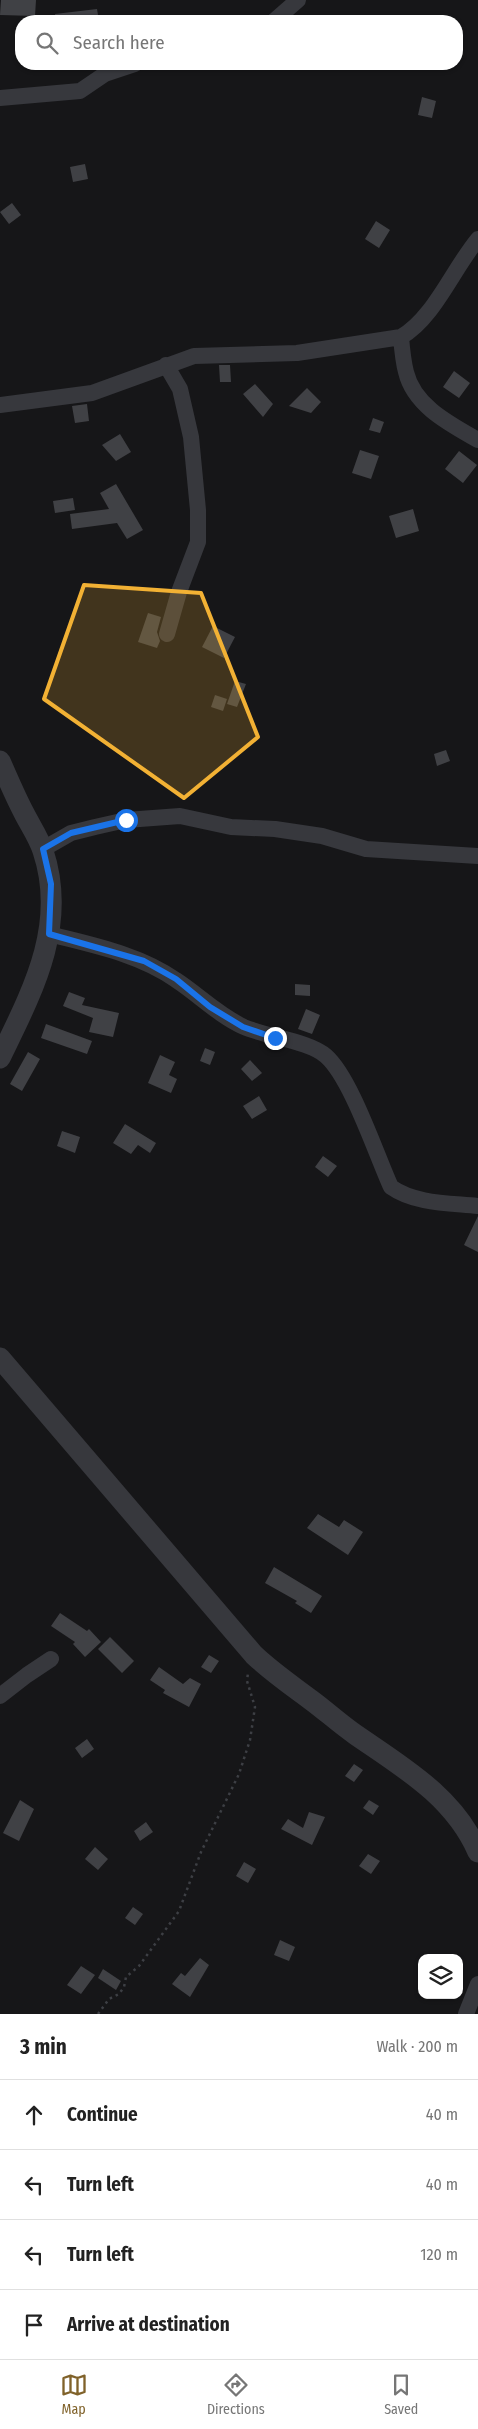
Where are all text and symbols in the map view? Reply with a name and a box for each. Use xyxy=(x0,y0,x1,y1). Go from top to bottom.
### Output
search box xyxy=(15,15,463,70)
icon: search xyxy=(33,29,61,57)
text: Search here xyxy=(73,31,165,54)
route start xyxy=(115,809,138,832)
route end xyxy=(264,1027,287,1050)
map controls xyxy=(418,1954,463,1999)
button: layers xyxy=(418,1954,463,1999)
text: 3 min xyxy=(20,2034,67,2060)
text: Walk · 200 m xyxy=(376,2037,458,2056)
icon: ahead xyxy=(20,2101,48,2129)
text: Continue xyxy=(67,2103,138,2126)
text: 40 m xyxy=(426,2105,458,2124)
icon: left xyxy=(20,2171,48,2199)
text: Turn left xyxy=(67,2173,134,2196)
text: 40 m xyxy=(426,2175,458,2194)
icon: left xyxy=(20,2241,48,2269)
text: Turn left xyxy=(67,2243,134,2266)
text: 120 m xyxy=(420,2245,458,2264)
icon: arrive xyxy=(20,2311,48,2339)
text: Arrive at destination xyxy=(67,2313,230,2336)
tab: Map xyxy=(60,2371,88,2418)
tab: Directions xyxy=(207,2371,265,2418)
tab: Saved xyxy=(384,2371,418,2418)

